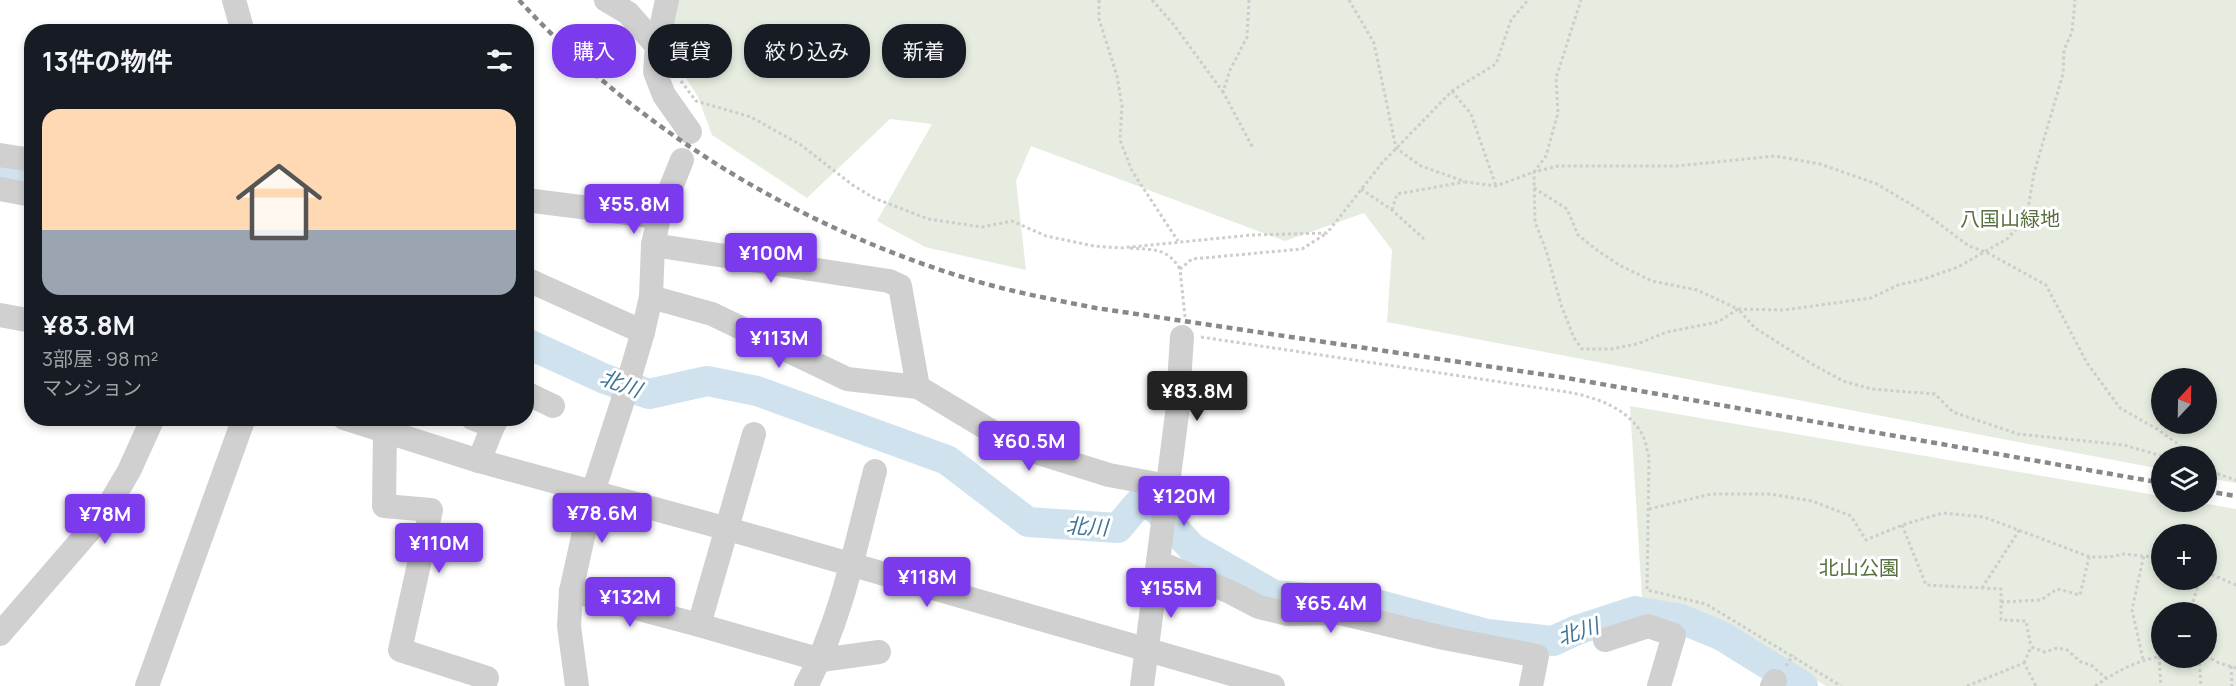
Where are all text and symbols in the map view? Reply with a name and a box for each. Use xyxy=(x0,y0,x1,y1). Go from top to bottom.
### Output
chip: 購入 xyxy=(552,24,636,78)
chip: 賃貸 xyxy=(648,24,732,78)
chip: 絞り込み xyxy=(744,24,870,78)
chip: 新着 xyxy=(882,24,966,78)
text: 13件の物件 xyxy=(42,43,173,79)
icon: filters xyxy=(483,44,516,77)
icon: home xyxy=(225,148,333,256)
pin: ¥55.8M xyxy=(585,184,683,235)
text: ¥55.8M xyxy=(598,190,670,217)
park label: 八国山緑地 xyxy=(1960,205,2060,232)
pin: ¥100M xyxy=(729,233,813,284)
text: ¥100M xyxy=(739,239,803,266)
text: ¥83.8M xyxy=(42,307,135,343)
pin: ¥113M xyxy=(737,318,821,369)
text: ¥113M xyxy=(750,324,808,351)
text: 3部屋 · 98 m² xyxy=(42,345,159,372)
water label: 北川 xyxy=(596,363,647,404)
north arrow xyxy=(2151,368,2217,434)
map controls xyxy=(2151,368,2217,668)
pin: ¥83.8M xyxy=(1148,371,1246,422)
text: マンション xyxy=(42,374,142,401)
text: ¥83.8M xyxy=(1161,377,1233,404)
pin: ¥60.5M xyxy=(980,421,1078,472)
text: ¥60.5M xyxy=(993,427,1065,454)
button: layers xyxy=(2151,446,2217,512)
pin: ¥120M xyxy=(1142,476,1226,527)
text: ¥120M xyxy=(1152,482,1216,509)
pin: ¥78.6M xyxy=(553,493,651,544)
pin: ¥78M xyxy=(69,494,141,545)
text: ¥78.6M xyxy=(567,499,637,526)
text: ¥78M xyxy=(79,500,131,527)
water label: 北川 xyxy=(1065,511,1111,541)
pin: ¥110M xyxy=(397,523,481,574)
button: + xyxy=(2151,524,2217,590)
text: ¥110M xyxy=(409,529,469,556)
park label: 北山公園 xyxy=(1819,554,1899,581)
pin: ¥118M xyxy=(885,557,969,608)
text: ¥118M xyxy=(897,563,957,590)
pin: ¥155M xyxy=(1129,568,1213,619)
text: ¥155M xyxy=(1140,574,1202,601)
pin: ¥132M xyxy=(588,577,672,628)
text: ¥132M xyxy=(599,583,661,610)
pin: ¥65.4M xyxy=(1282,583,1380,634)
text: ¥65.4M xyxy=(1295,589,1367,616)
button: − xyxy=(2151,602,2217,668)
water label: 北川 xyxy=(1554,611,1604,651)

